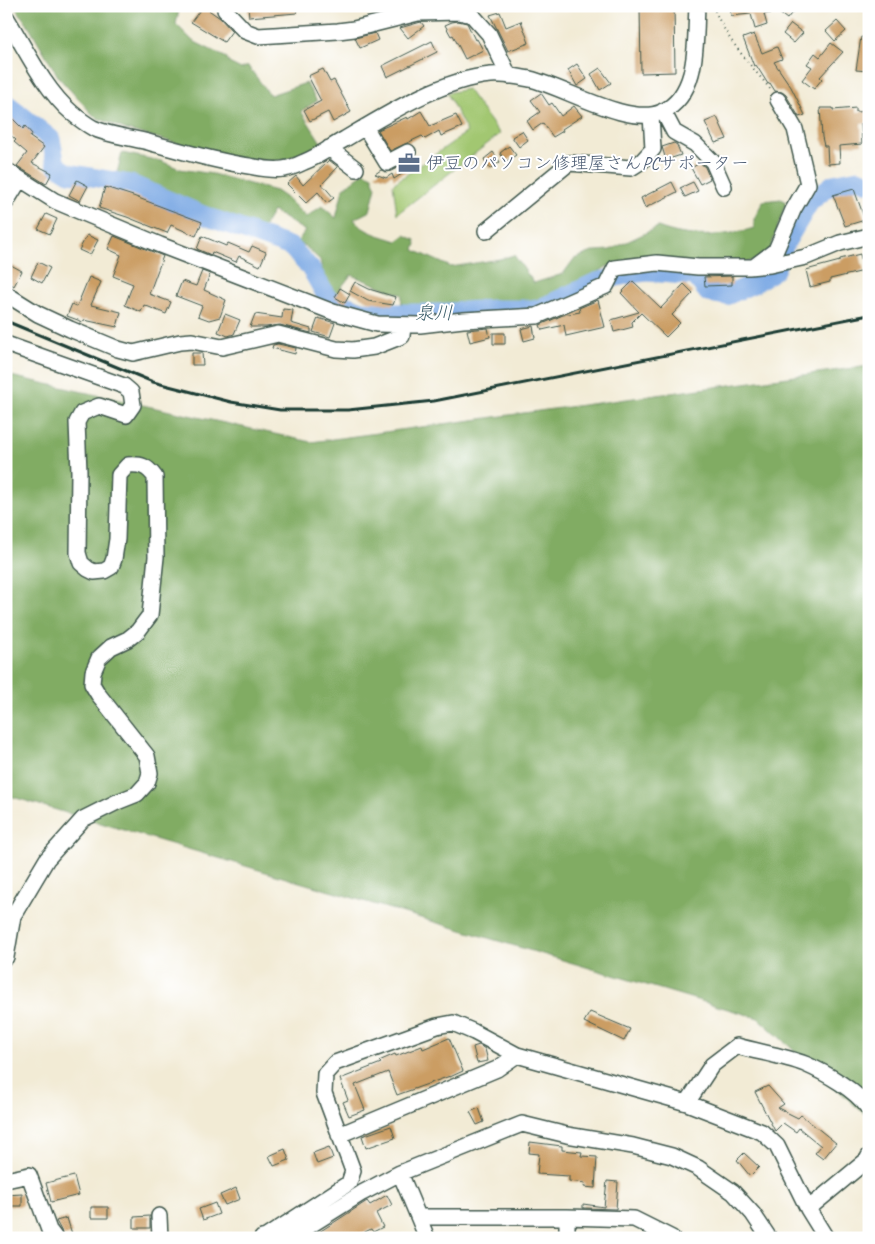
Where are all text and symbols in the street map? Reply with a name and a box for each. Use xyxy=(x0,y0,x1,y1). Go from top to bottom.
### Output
office icon: 伊豆のパソコン修理屋さんPCサポーター xyxy=(396,150,422,176)
place label: 伊豆のパソコン修理屋さんPCサポーター xyxy=(426,152,749,174)
water label: 泉川 xyxy=(415,301,453,325)

